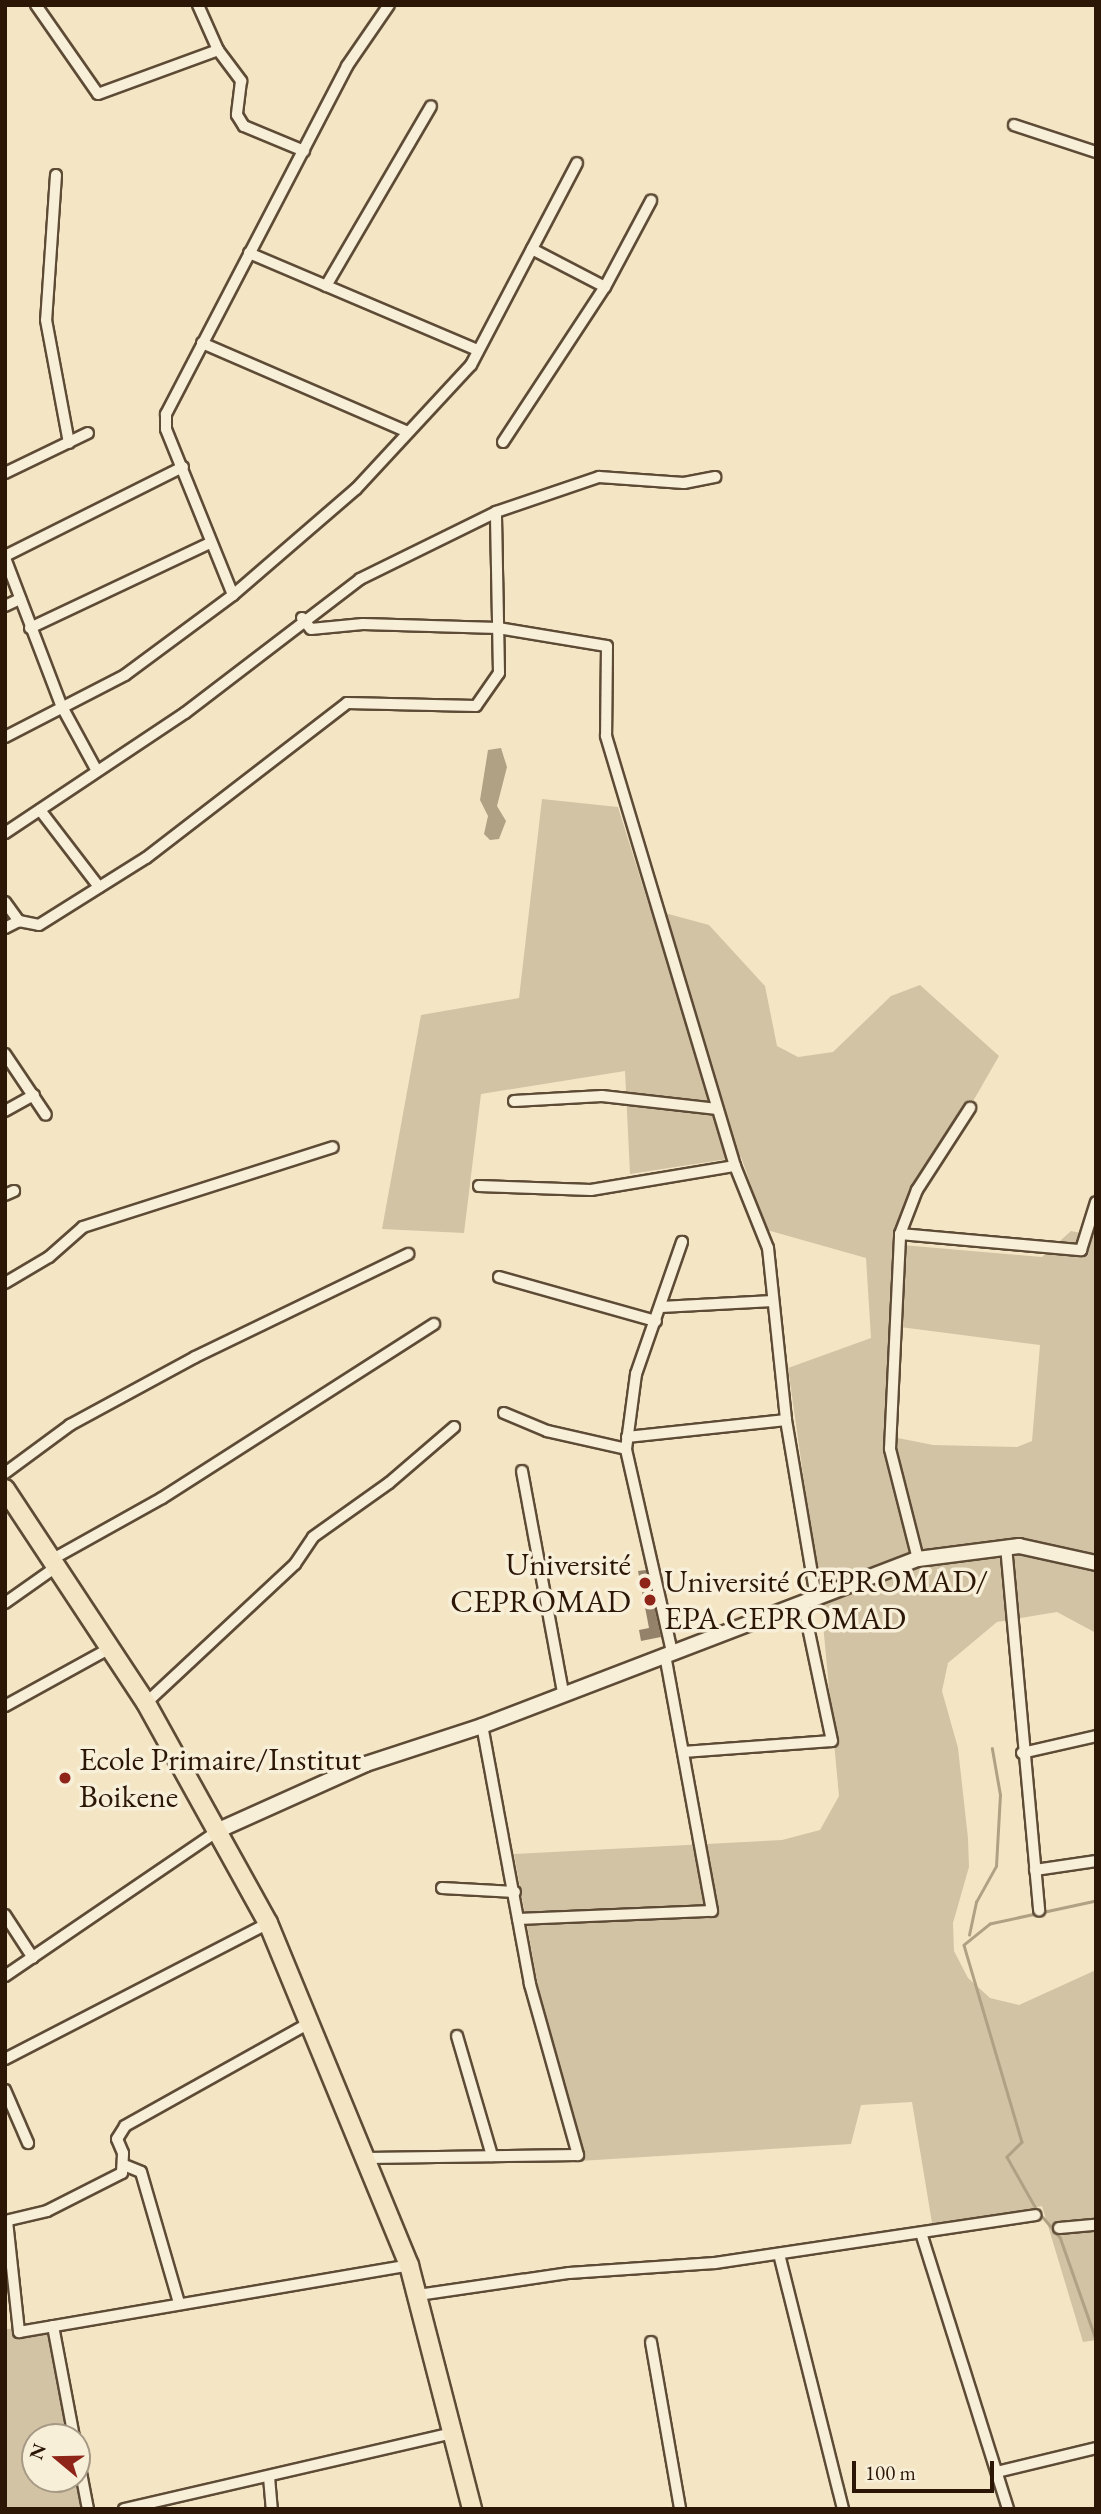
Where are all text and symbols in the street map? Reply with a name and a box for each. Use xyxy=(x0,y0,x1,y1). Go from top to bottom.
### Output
place label: Université CEPROMAD xyxy=(450,1546,631,1621)
place label: Université CEPROMAD/ EPA CEPROMAD xyxy=(664,1563,988,1638)
marker: Université CEPROMAD xyxy=(637,1575,653,1591)
marker: Université CEPROMAD/ EPA CEPROMAD xyxy=(642,1592,658,1608)
place label: Ecole Primaire/Institut Boikene xyxy=(79,1741,361,1816)
marker: Ecole Primaire/Institut Boikene xyxy=(57,1770,73,1786)
north arrow xyxy=(21,2423,91,2493)
text: N xyxy=(23,2440,52,2463)
scale bar xyxy=(856,2448,998,2492)
text: 100 m xyxy=(865,2459,916,2486)

